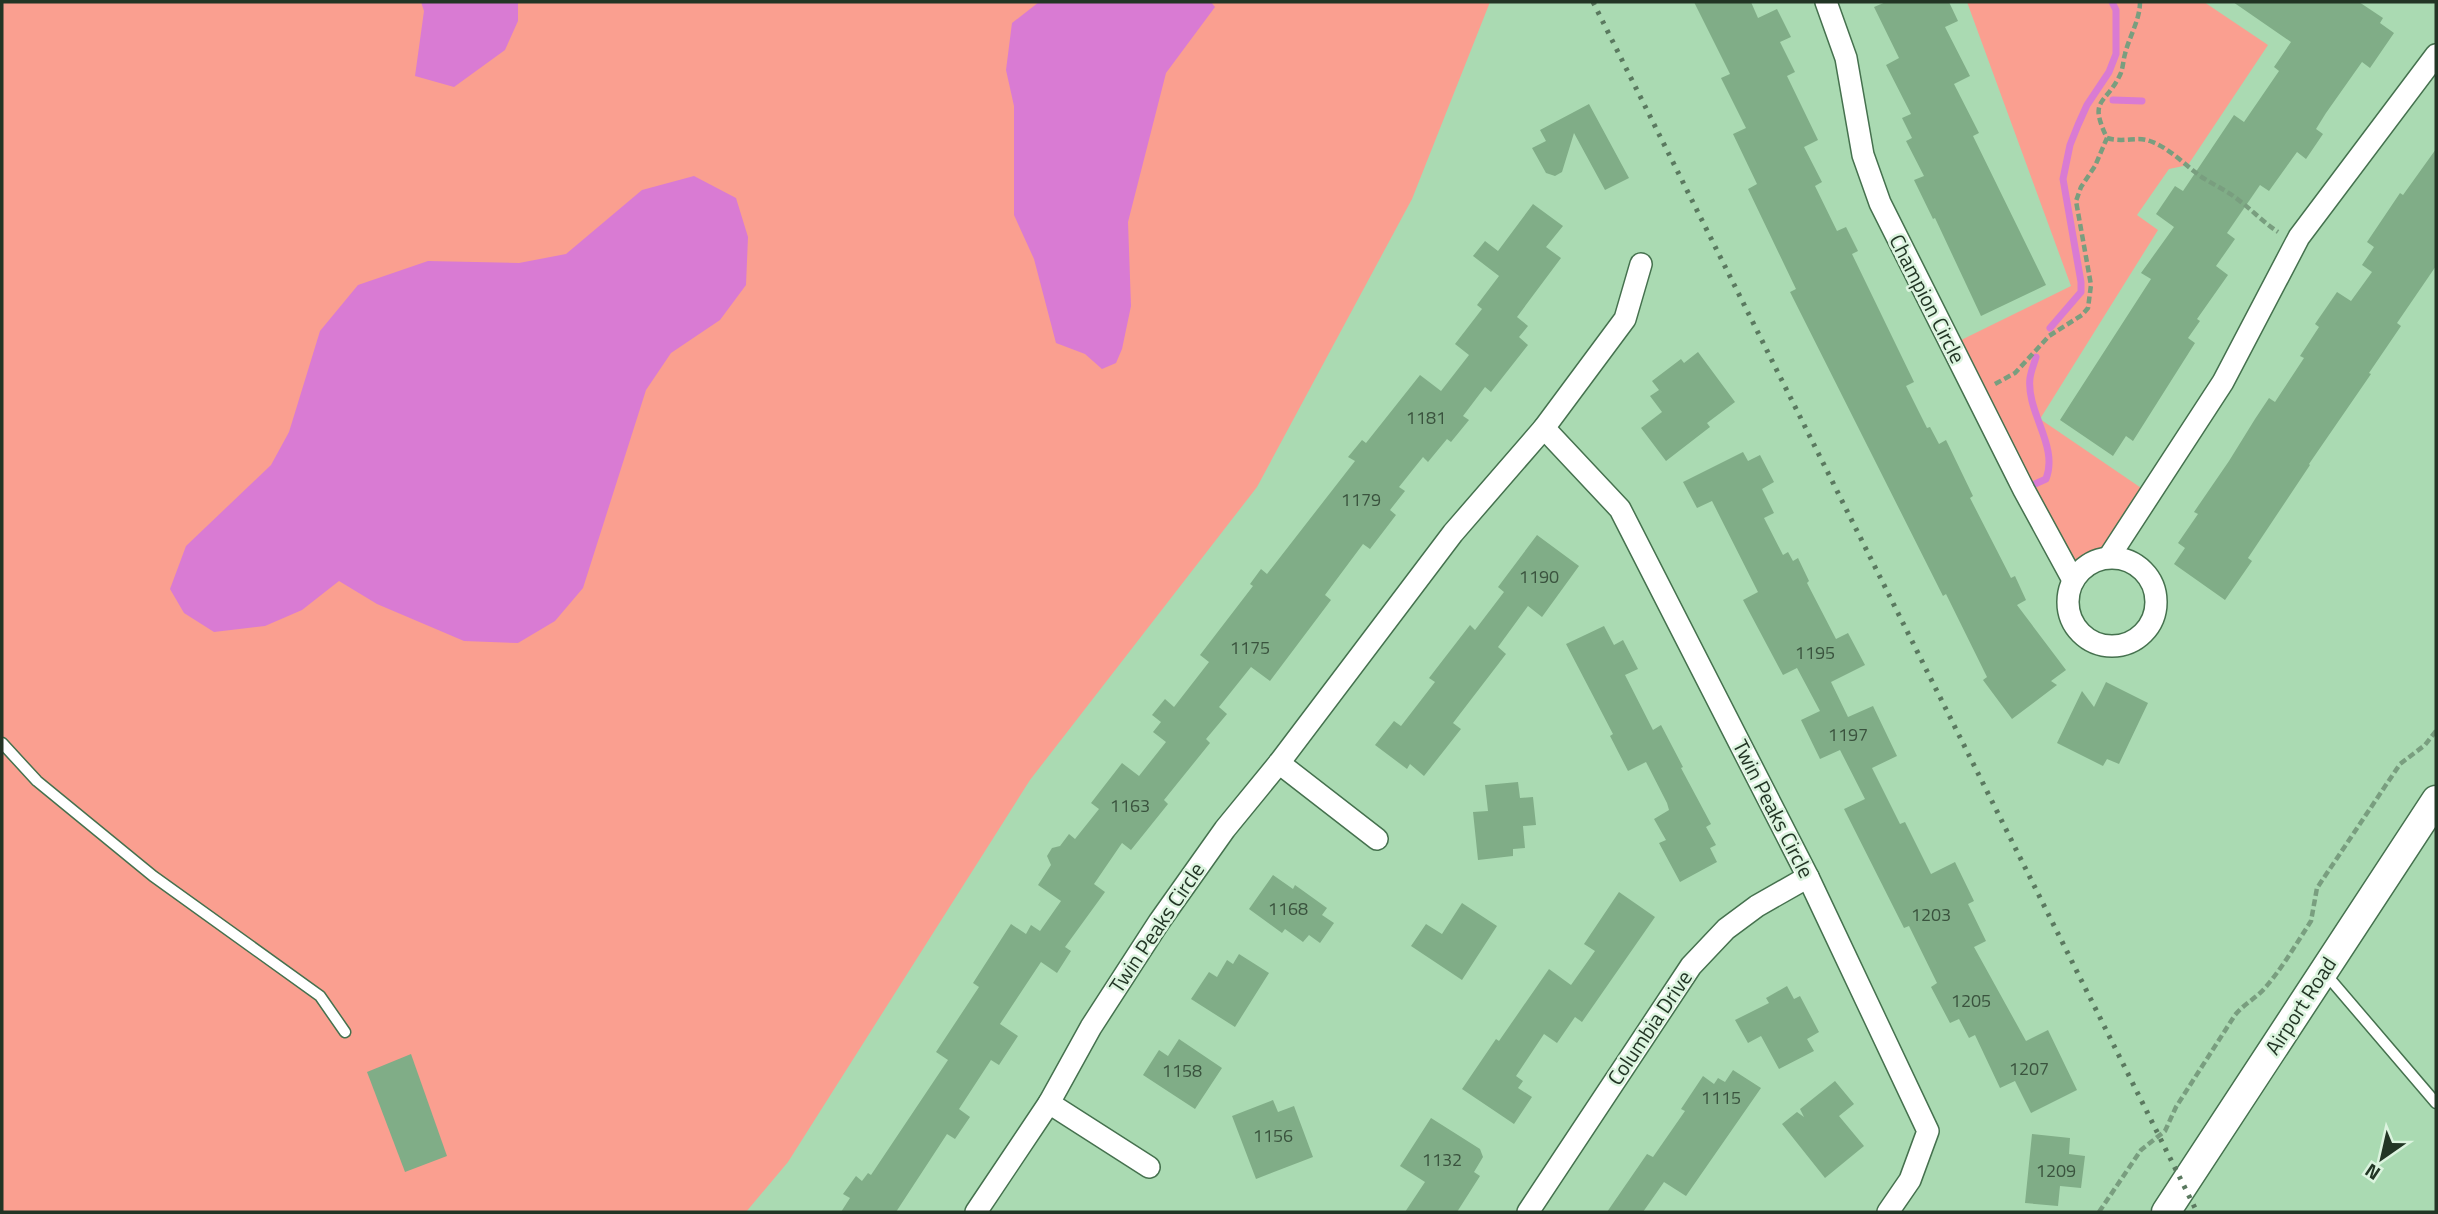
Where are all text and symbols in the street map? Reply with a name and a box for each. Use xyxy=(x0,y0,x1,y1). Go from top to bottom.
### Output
street label: Champion Circle xyxy=(1882,228,1974,369)
house number: 1181 xyxy=(1406,404,1446,431)
house number: 1179 xyxy=(1341,486,1381,513)
house number: 1190 xyxy=(1519,563,1559,590)
house number: 1175 xyxy=(1230,634,1270,661)
house number: 1195 xyxy=(1795,639,1835,666)
house number: 1197 xyxy=(1828,721,1868,748)
street label: Twin Peaks Circle xyxy=(1725,734,1823,883)
house number: 1163 xyxy=(1110,792,1150,819)
street label: Twin Peaks Circle xyxy=(1100,856,1212,999)
house number: 1168 xyxy=(1268,895,1308,922)
house number: 1203 xyxy=(1911,901,1951,928)
street label: Airport Road xyxy=(2256,950,2344,1061)
street label: Columbia Drive xyxy=(1599,964,1700,1091)
house number: 1205 xyxy=(1951,987,1991,1014)
house number: 1207 xyxy=(2009,1055,2049,1082)
house number: 1158 xyxy=(1162,1057,1202,1084)
house number: 1115 xyxy=(1701,1084,1741,1111)
house number: 1156 xyxy=(1253,1122,1293,1149)
north arrow xyxy=(2347,1123,2417,1193)
house number: 1132 xyxy=(1422,1146,1462,1173)
house number: 1209 xyxy=(2036,1157,2076,1184)
text: N xyxy=(2359,1157,2386,1188)

